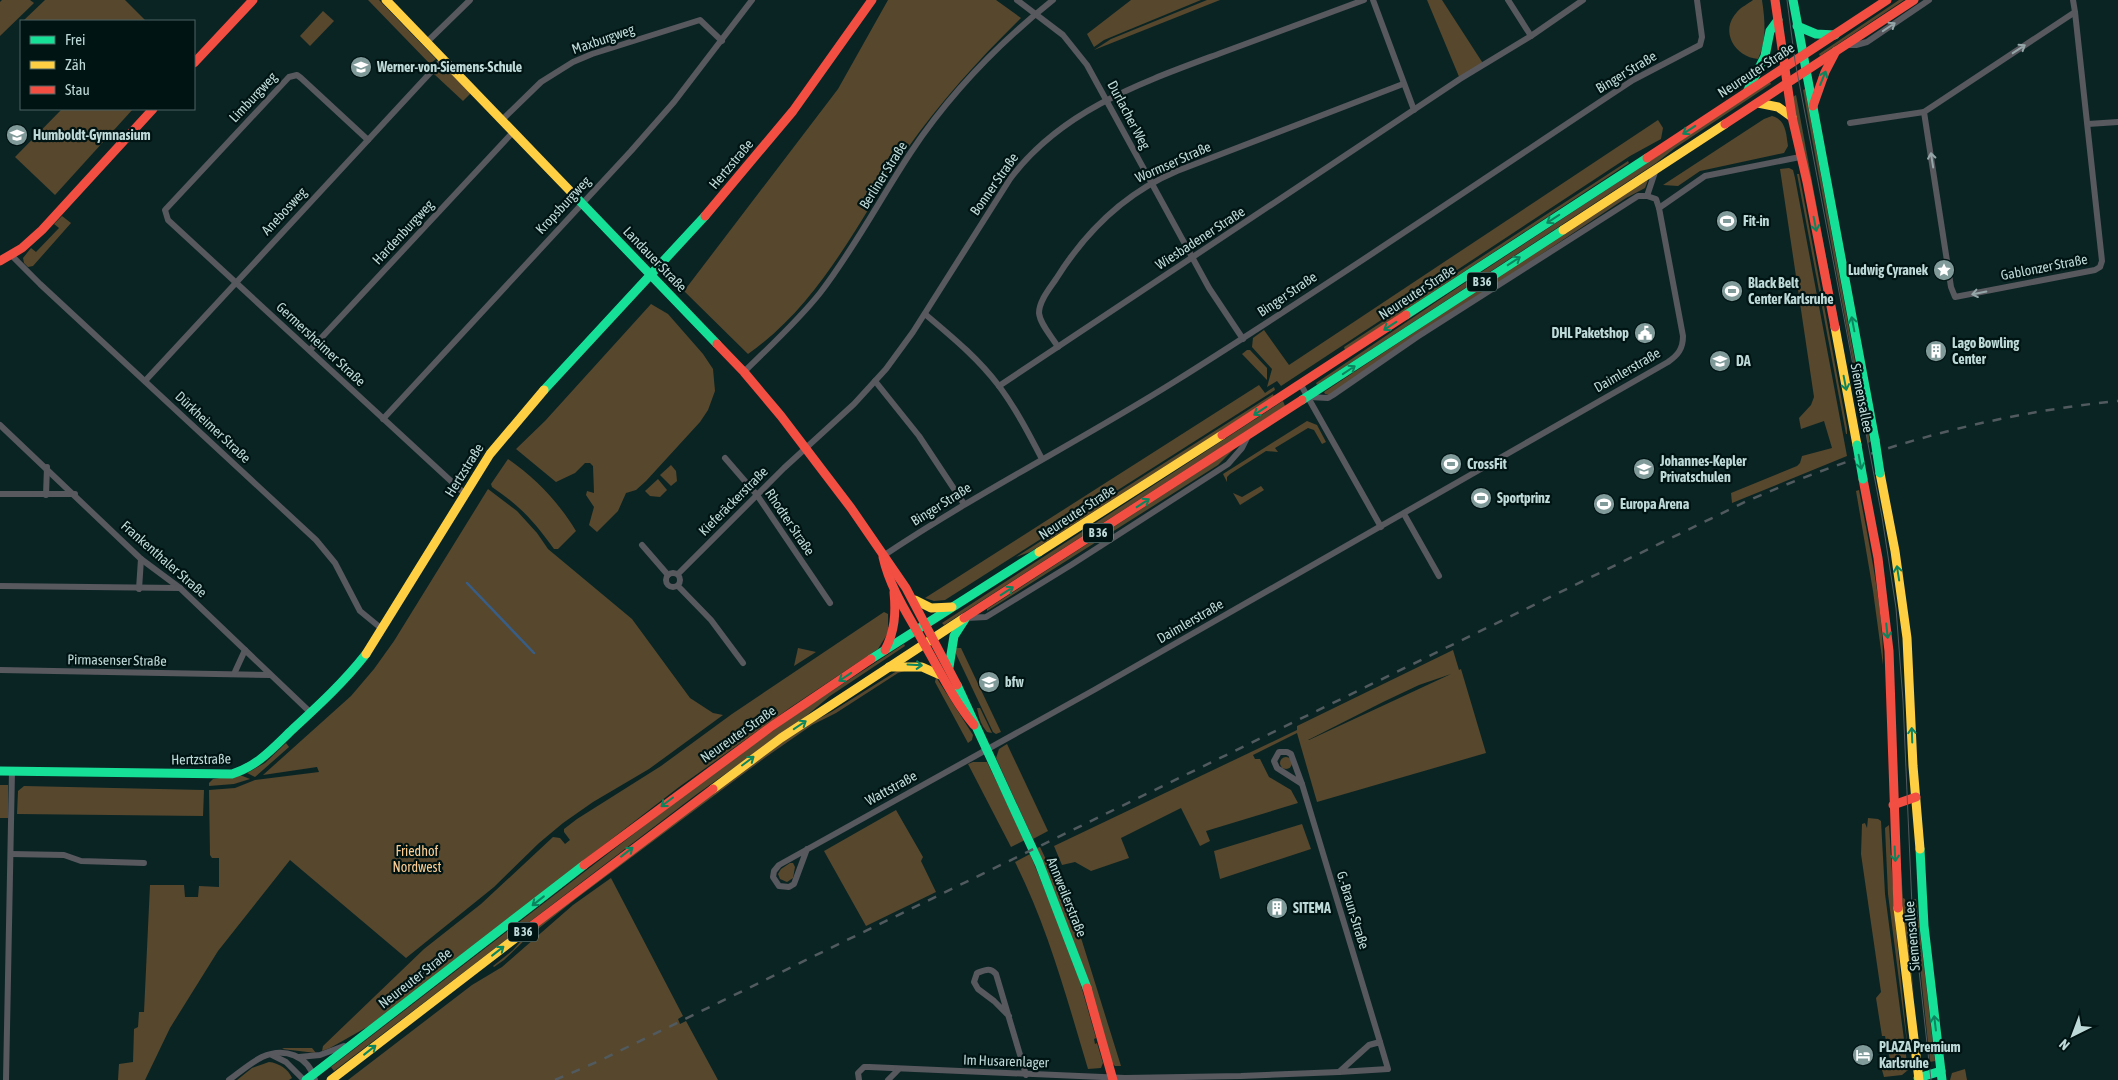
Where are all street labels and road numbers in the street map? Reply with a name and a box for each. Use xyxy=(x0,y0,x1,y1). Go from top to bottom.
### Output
street label: Maxburgweg xyxy=(570,21,636,57)
street label: Neureuter Straße xyxy=(1715,39,1797,101)
street label: Binger Straße xyxy=(1593,48,1659,96)
street label: Limburgweg xyxy=(226,69,280,125)
street label: Durlacher Weg xyxy=(1104,78,1154,152)
street label: Hertzstraße xyxy=(706,136,756,192)
street label: Berliner Straße xyxy=(856,138,910,212)
street label: Wormser Straße xyxy=(1133,138,1213,186)
street label: Bonner Straße xyxy=(967,150,1021,218)
street label: Kropsburgweg xyxy=(532,173,594,237)
street label: Anebosweg xyxy=(258,184,310,238)
street label: Hardenburgweg xyxy=(369,196,437,268)
street label: Wiesbadener Straße xyxy=(1152,203,1248,273)
street label: Landauer Straße xyxy=(620,223,690,295)
street label: Gablonzer Straße xyxy=(1999,251,2089,283)
street label: Neureuter Straße xyxy=(1376,261,1458,323)
street label: Binger Straße xyxy=(1254,268,1320,320)
road number: B 36 xyxy=(1467,272,1497,292)
street label: Germersheimer Straße xyxy=(273,299,369,389)
street label: Daimlerstraße xyxy=(1591,345,1663,395)
street label: Siemensallee xyxy=(1847,362,1877,434)
street label: Dürkheimer Straße xyxy=(172,388,254,466)
street label: Hertzstraße xyxy=(441,440,487,500)
street label: Kieferäckerstraße xyxy=(695,463,771,539)
street label: Binger Straße xyxy=(908,479,974,529)
street label: Neureuter Straße xyxy=(1036,481,1118,543)
street label: Rhodter Straße xyxy=(762,486,818,558)
street label: Frankenthaler Straße xyxy=(118,518,210,600)
road number: B 36 xyxy=(1083,524,1113,542)
street label: Daimlerstraße xyxy=(1154,596,1226,646)
street label: Pirmasenser Straße xyxy=(67,651,167,669)
street label: Neureuter Straße xyxy=(697,702,779,766)
street label: Hertzstraße xyxy=(171,750,231,768)
street label: Wattstraße xyxy=(862,767,920,809)
street label: Annweilerstraße xyxy=(1044,855,1090,939)
street label: G.-Braun-Straße xyxy=(1334,869,1372,951)
street label: Siemensallee xyxy=(1901,900,1923,972)
road number: B 36 xyxy=(508,922,538,942)
street label: Neureuter Straße xyxy=(375,945,455,1011)
street label: Im Husarenlager xyxy=(963,1052,1050,1071)

